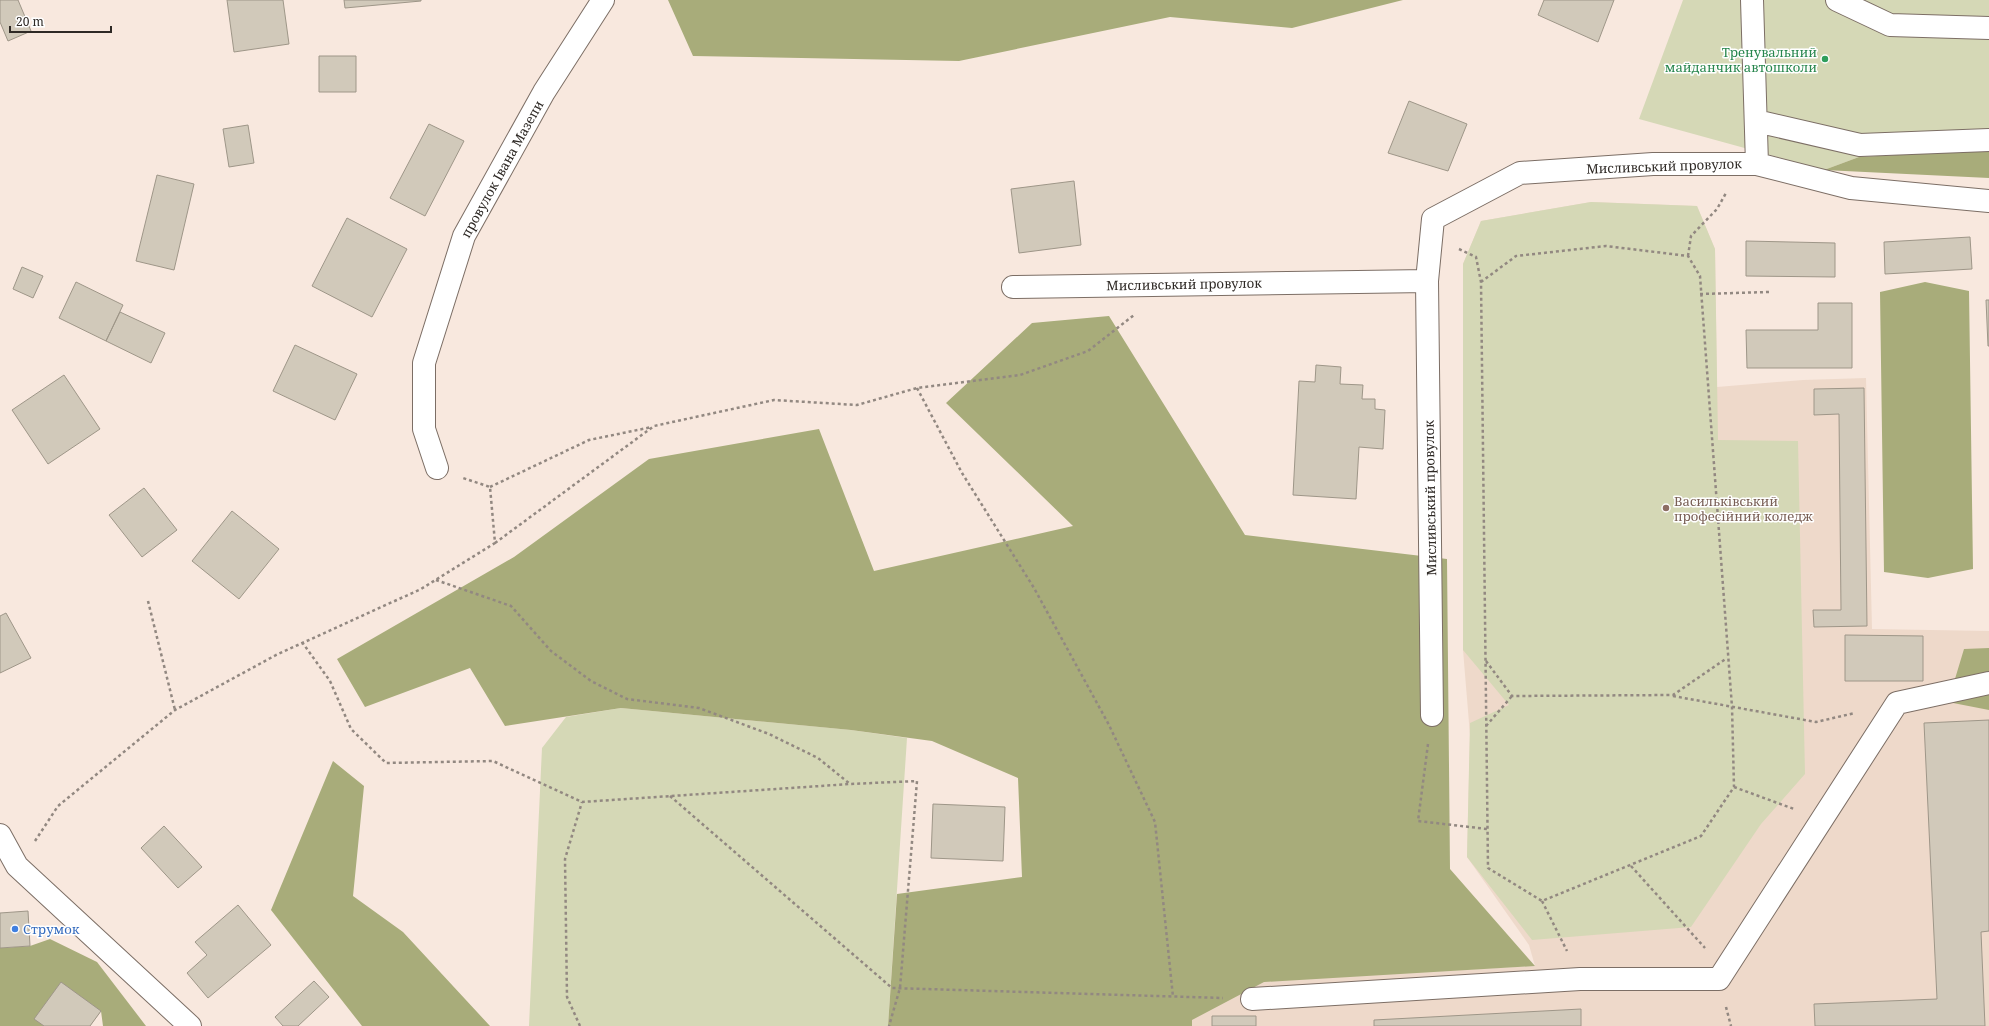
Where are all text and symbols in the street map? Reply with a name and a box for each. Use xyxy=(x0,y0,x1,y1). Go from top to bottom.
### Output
scale bar xyxy=(10,8,111,34)
text: 20 m xyxy=(16,13,44,30)
place label: Тренувальний майданчик автошколи xyxy=(1665,43,1817,76)
marker: Тренувальний майданчик автошколи xyxy=(1820,54,1830,64)
street label: провулок Івана Мазепи xyxy=(457,97,547,241)
street label: Мисливський провулок xyxy=(1586,154,1742,178)
street label: Мисливський провулок xyxy=(1106,274,1262,294)
street label: Мисливський провулок xyxy=(1420,420,1440,576)
place label: Васильківський професійний коледж xyxy=(1674,492,1813,525)
marker: Васильківський професійний коледж xyxy=(1661,503,1671,513)
place label: Струмок xyxy=(23,920,80,938)
marker: Струмок xyxy=(10,924,20,934)

